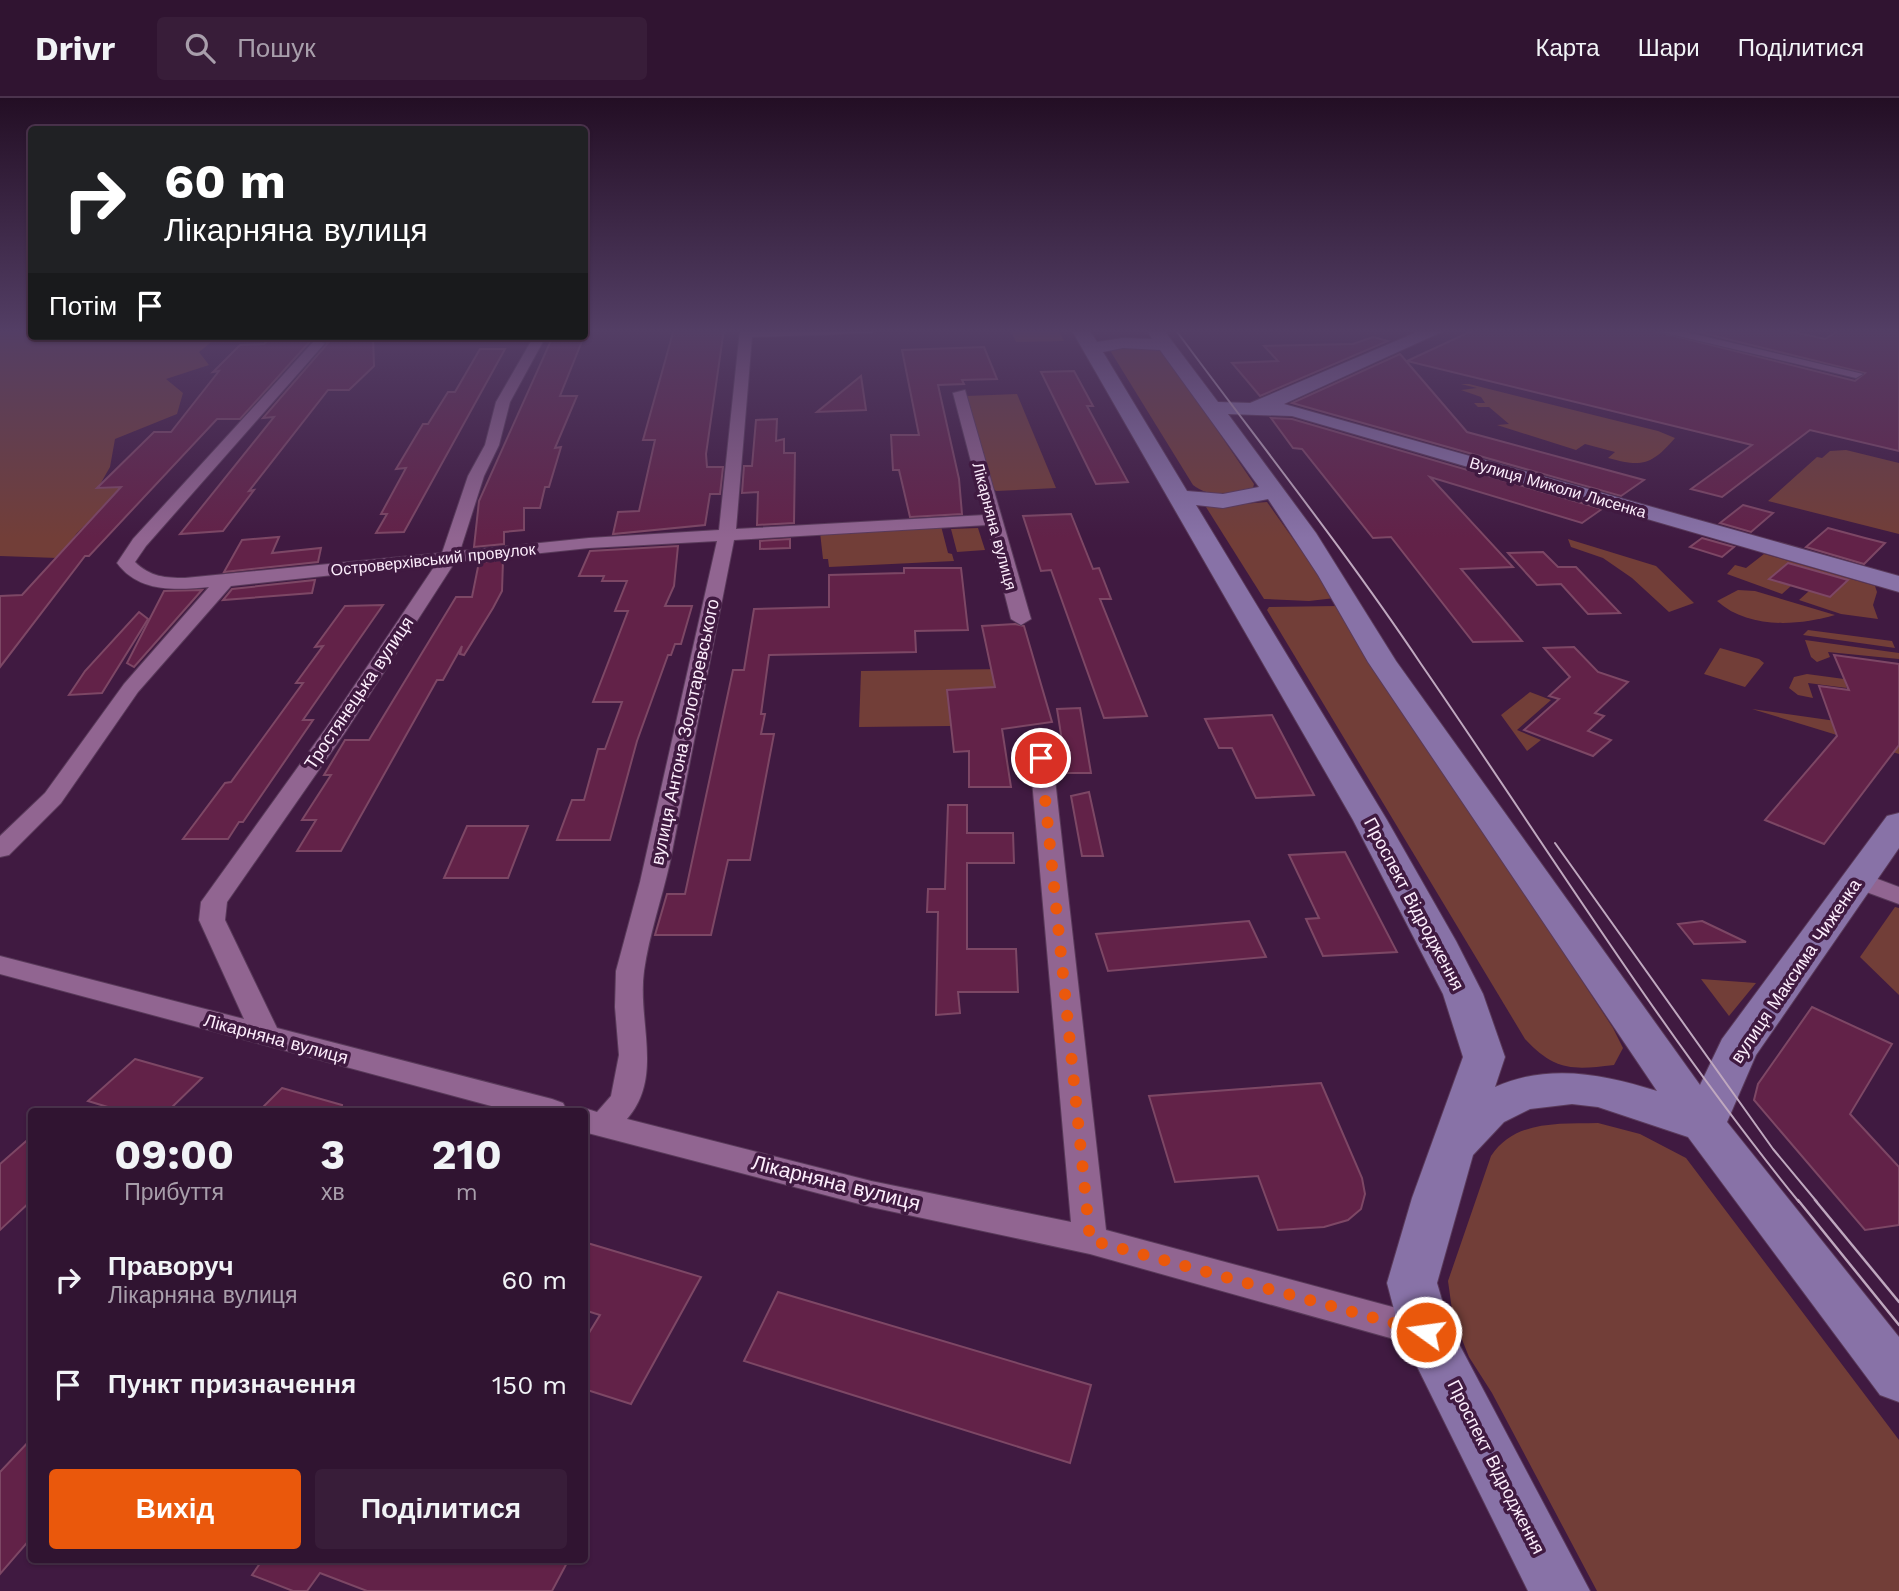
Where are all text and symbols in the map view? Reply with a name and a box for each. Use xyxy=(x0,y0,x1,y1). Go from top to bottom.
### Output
search box xyxy=(157,17,647,80)
text: Drivr xyxy=(35,29,115,68)
icon: search xyxy=(181,29,219,67)
text: Пошук xyxy=(237,33,316,63)
text: Карта xyxy=(1535,34,1600,62)
text: Шари xyxy=(1638,34,1700,62)
text: Поділитися xyxy=(1738,34,1864,62)
text: 60 m xyxy=(164,152,286,210)
icon: right xyxy=(49,154,140,245)
text: Лікарняна вулиця xyxy=(164,211,428,249)
icon: arrive xyxy=(131,287,169,325)
text: Потім xyxy=(49,291,117,321)
street label: Вулиця Миколи Лисенка xyxy=(1467,453,1648,522)
street label: Лікарняна вулиця xyxy=(968,460,1021,592)
street label: Островерхівський провулок xyxy=(330,539,537,580)
street label: вулиця Антона Золотаревського xyxy=(646,597,723,867)
street label: Тростянецька вулиця xyxy=(300,612,417,773)
pin xyxy=(1011,728,1071,788)
icon: arrive xyxy=(1022,739,1060,777)
street label: Проспект Відродження xyxy=(1360,814,1469,994)
street label: вулиця Максима Чиженка xyxy=(1726,874,1866,1067)
street label: Лікарняна вулиця xyxy=(202,1009,350,1068)
text: 09:00 xyxy=(114,1130,234,1179)
text: 3 xyxy=(320,1130,345,1179)
text: 210 xyxy=(432,1130,502,1179)
street label: Лікарняна вулиця xyxy=(749,1149,923,1216)
text: Прибуття xyxy=(124,1179,224,1206)
text: хв xyxy=(321,1179,345,1206)
text: m xyxy=(456,1179,478,1206)
text: Праворуч xyxy=(108,1251,234,1281)
icon: right xyxy=(49,1261,87,1299)
text: 60 m xyxy=(501,1265,567,1295)
text: Лікарняна вулиця xyxy=(108,1282,297,1309)
position arrow xyxy=(1389,1295,1463,1369)
icon: arrive xyxy=(49,1366,87,1404)
text: Пункт призначення xyxy=(108,1369,356,1399)
text: 150 m xyxy=(492,1370,567,1400)
street label: Проспект Відродження xyxy=(1443,1376,1549,1557)
button: Вихід xyxy=(49,1469,301,1549)
button: Поділитися xyxy=(315,1469,567,1549)

